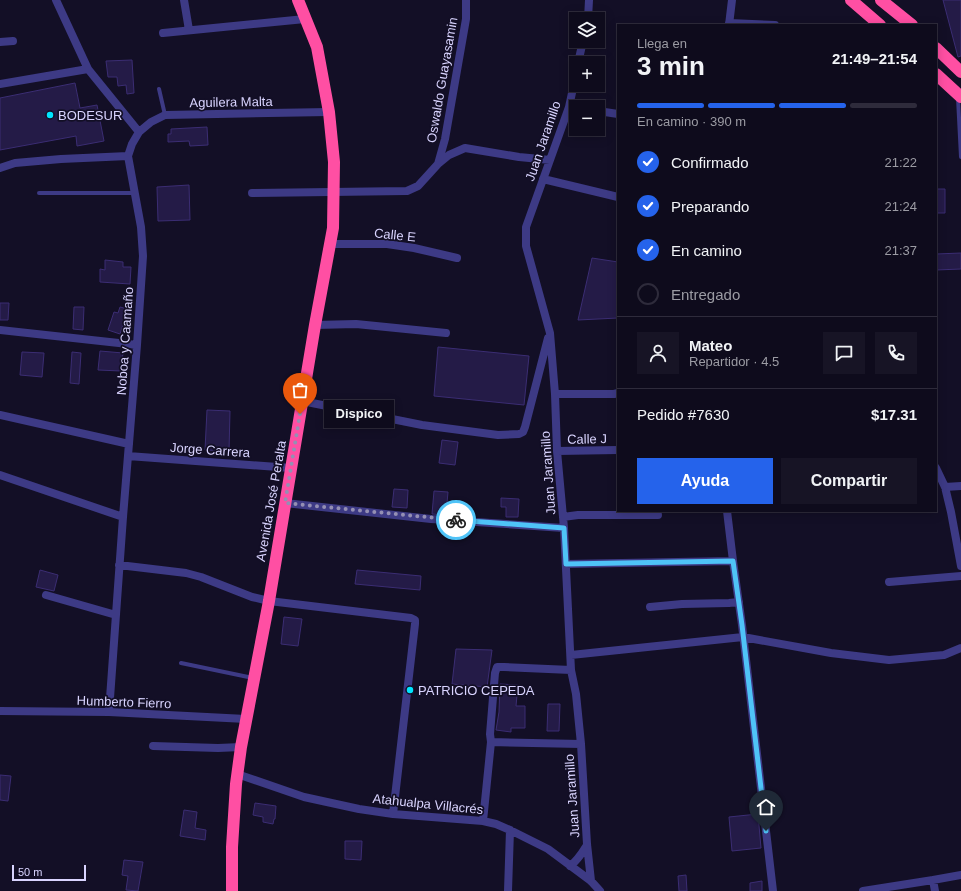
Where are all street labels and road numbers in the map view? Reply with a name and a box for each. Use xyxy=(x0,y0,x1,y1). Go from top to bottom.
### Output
street label: Oswaldo Guayasamin xyxy=(424,16,460,144)
street label: Aguilera Malta xyxy=(189,94,273,110)
street label: Juan Jaramillo xyxy=(522,99,564,183)
street label: Calle E xyxy=(373,225,417,245)
street label: Noboa y Caamaño xyxy=(114,286,136,396)
street label: Juan Jaramillo xyxy=(538,431,558,515)
street label: Calle J xyxy=(567,431,607,447)
street label: Avenida José Peralta xyxy=(253,439,289,563)
street label: Jorge Carrera xyxy=(169,440,251,460)
street label: Humberto Fierro xyxy=(76,693,172,711)
street label: Juan Jaramillo xyxy=(562,754,582,838)
street label: Atahualpa Villacrés xyxy=(372,791,484,817)

